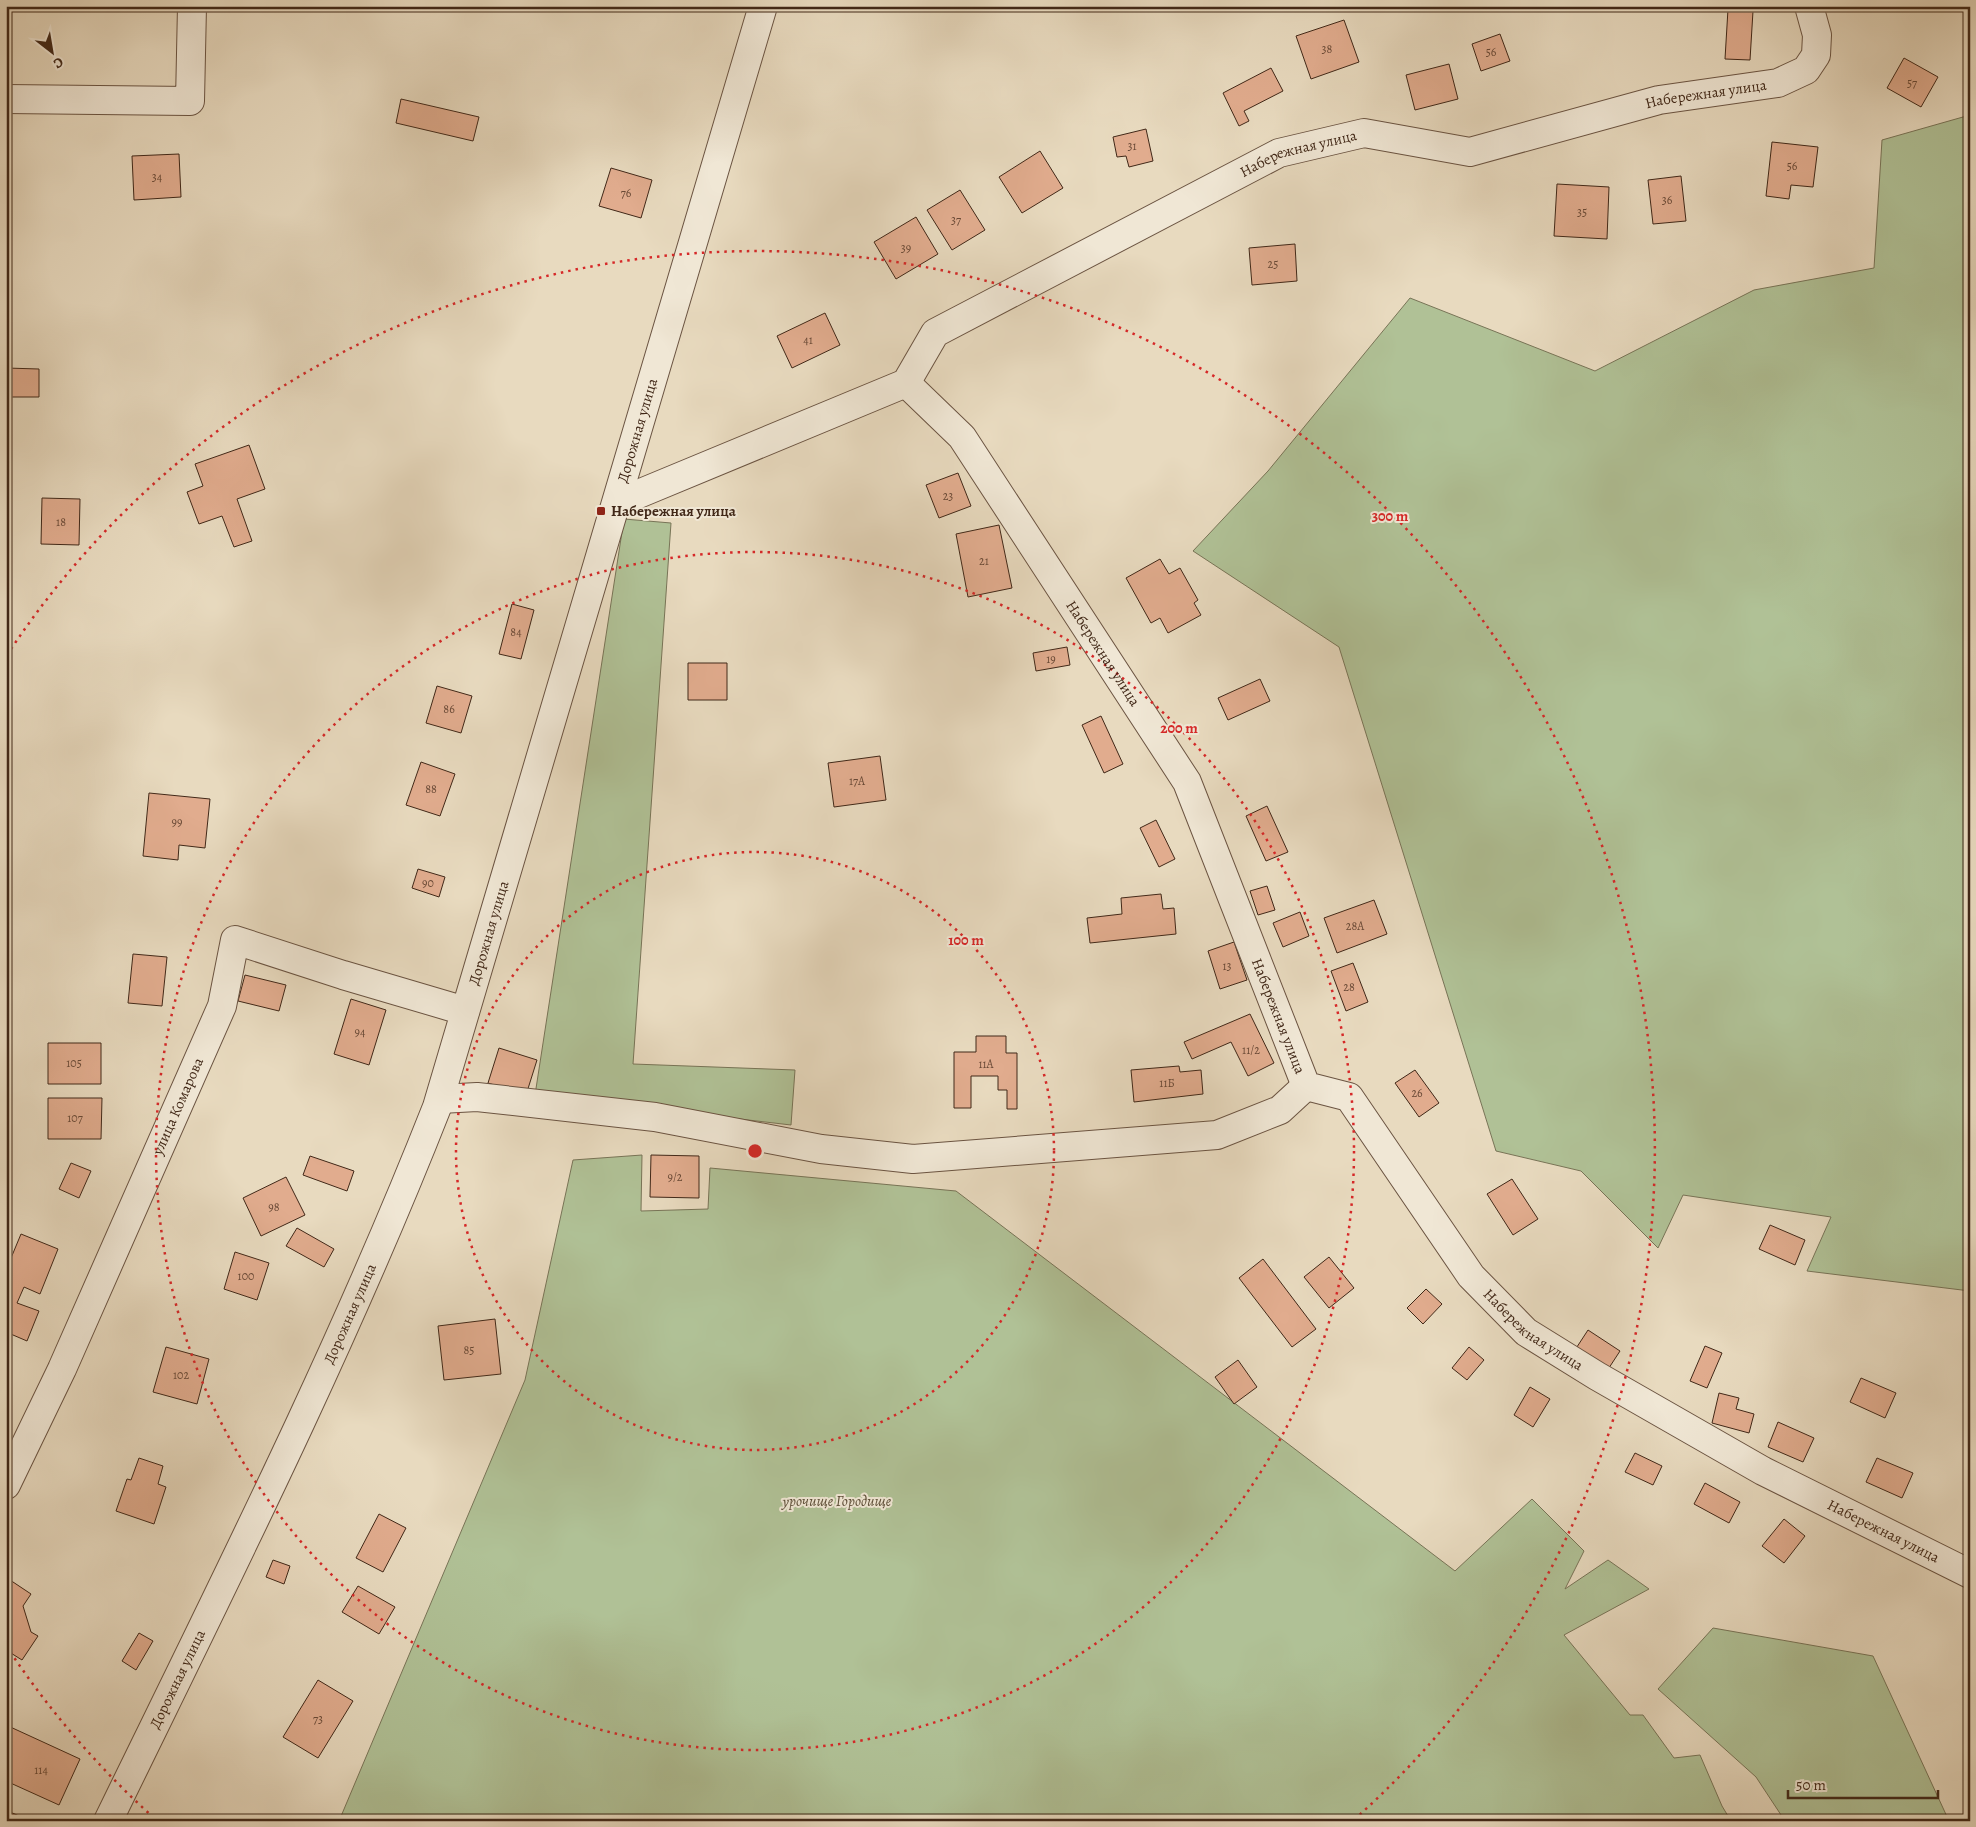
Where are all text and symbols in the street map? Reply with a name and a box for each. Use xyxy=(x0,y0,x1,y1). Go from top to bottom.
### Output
north arrow xyxy=(28,28,78,78)
house number: 38 xyxy=(1322,41,1333,57)
house number: 56 xyxy=(1486,44,1497,60)
text: С xyxy=(50,52,67,73)
street label: Набережная улица xyxy=(1643,75,1768,113)
house number: 57 xyxy=(1907,75,1918,91)
street label: Набережная улица xyxy=(1236,125,1359,182)
house number: 31 xyxy=(1127,138,1137,154)
house number: 56 xyxy=(1787,158,1798,174)
house number: 34 xyxy=(152,169,163,185)
house number: 76 xyxy=(621,185,632,201)
house number: 36 xyxy=(1662,192,1673,208)
house number: 35 xyxy=(1577,204,1587,220)
house number: 37 xyxy=(951,212,962,228)
house number: 39 xyxy=(901,240,911,256)
house number: 25 xyxy=(1268,256,1278,272)
house number: 41 xyxy=(803,332,813,348)
street label: Дорожная улица xyxy=(612,376,662,485)
house number: 23 xyxy=(943,488,953,504)
place label: Набережная улица xyxy=(611,501,737,521)
marker: Набережная улица xyxy=(595,505,607,517)
text: 300 m xyxy=(1372,506,1409,526)
house number: 18 xyxy=(56,514,66,530)
house number: 21 xyxy=(979,553,989,569)
street label: Набережная улица xyxy=(1061,596,1145,710)
house number: 84 xyxy=(510,624,522,640)
house number: 19 xyxy=(1046,651,1056,667)
house number: 86 xyxy=(443,701,455,717)
text: 200 m xyxy=(1160,718,1198,738)
house number: 17А xyxy=(849,773,866,789)
house number: 88 xyxy=(425,781,437,797)
house number: 99 xyxy=(172,814,182,830)
house number: 90 xyxy=(422,875,434,891)
street label: Дорожная улица xyxy=(464,878,513,987)
house number: 28А xyxy=(1346,918,1365,934)
text: 100 m xyxy=(948,930,984,950)
street label: Набережная улица xyxy=(1247,955,1310,1077)
house number: 13 xyxy=(1222,958,1232,974)
house number: 28 xyxy=(1343,979,1355,995)
house number: 94 xyxy=(355,1024,366,1040)
house number: 11/2 xyxy=(1242,1042,1260,1058)
street label: улица Комарова xyxy=(147,1054,208,1159)
house number: 105 xyxy=(66,1055,82,1071)
house number: 11А xyxy=(978,1056,995,1072)
house number: 11Б xyxy=(1159,1075,1175,1091)
house number: 26 xyxy=(1411,1085,1423,1101)
house number: 107 xyxy=(67,1110,84,1126)
centre of rings xyxy=(746,1142,764,1160)
house number: 9/2 xyxy=(667,1169,683,1185)
house number: 98 xyxy=(268,1199,280,1215)
street label: Дорожная улица xyxy=(319,1260,381,1367)
house number: 100 xyxy=(238,1268,254,1284)
street label: Набережная улица xyxy=(1479,1284,1587,1375)
house number: 85 xyxy=(464,1342,474,1358)
house number: 102 xyxy=(173,1367,189,1383)
park label: урочище Городище xyxy=(781,1491,892,1511)
street label: Набережная улица xyxy=(1824,1495,1943,1567)
street label: Дорожная улица xyxy=(145,1626,210,1732)
house number: 73 xyxy=(313,1711,323,1727)
house number: 114 xyxy=(34,1762,48,1778)
scale bar xyxy=(1788,1767,1938,1799)
text: 50 m xyxy=(1796,1775,1826,1795)

